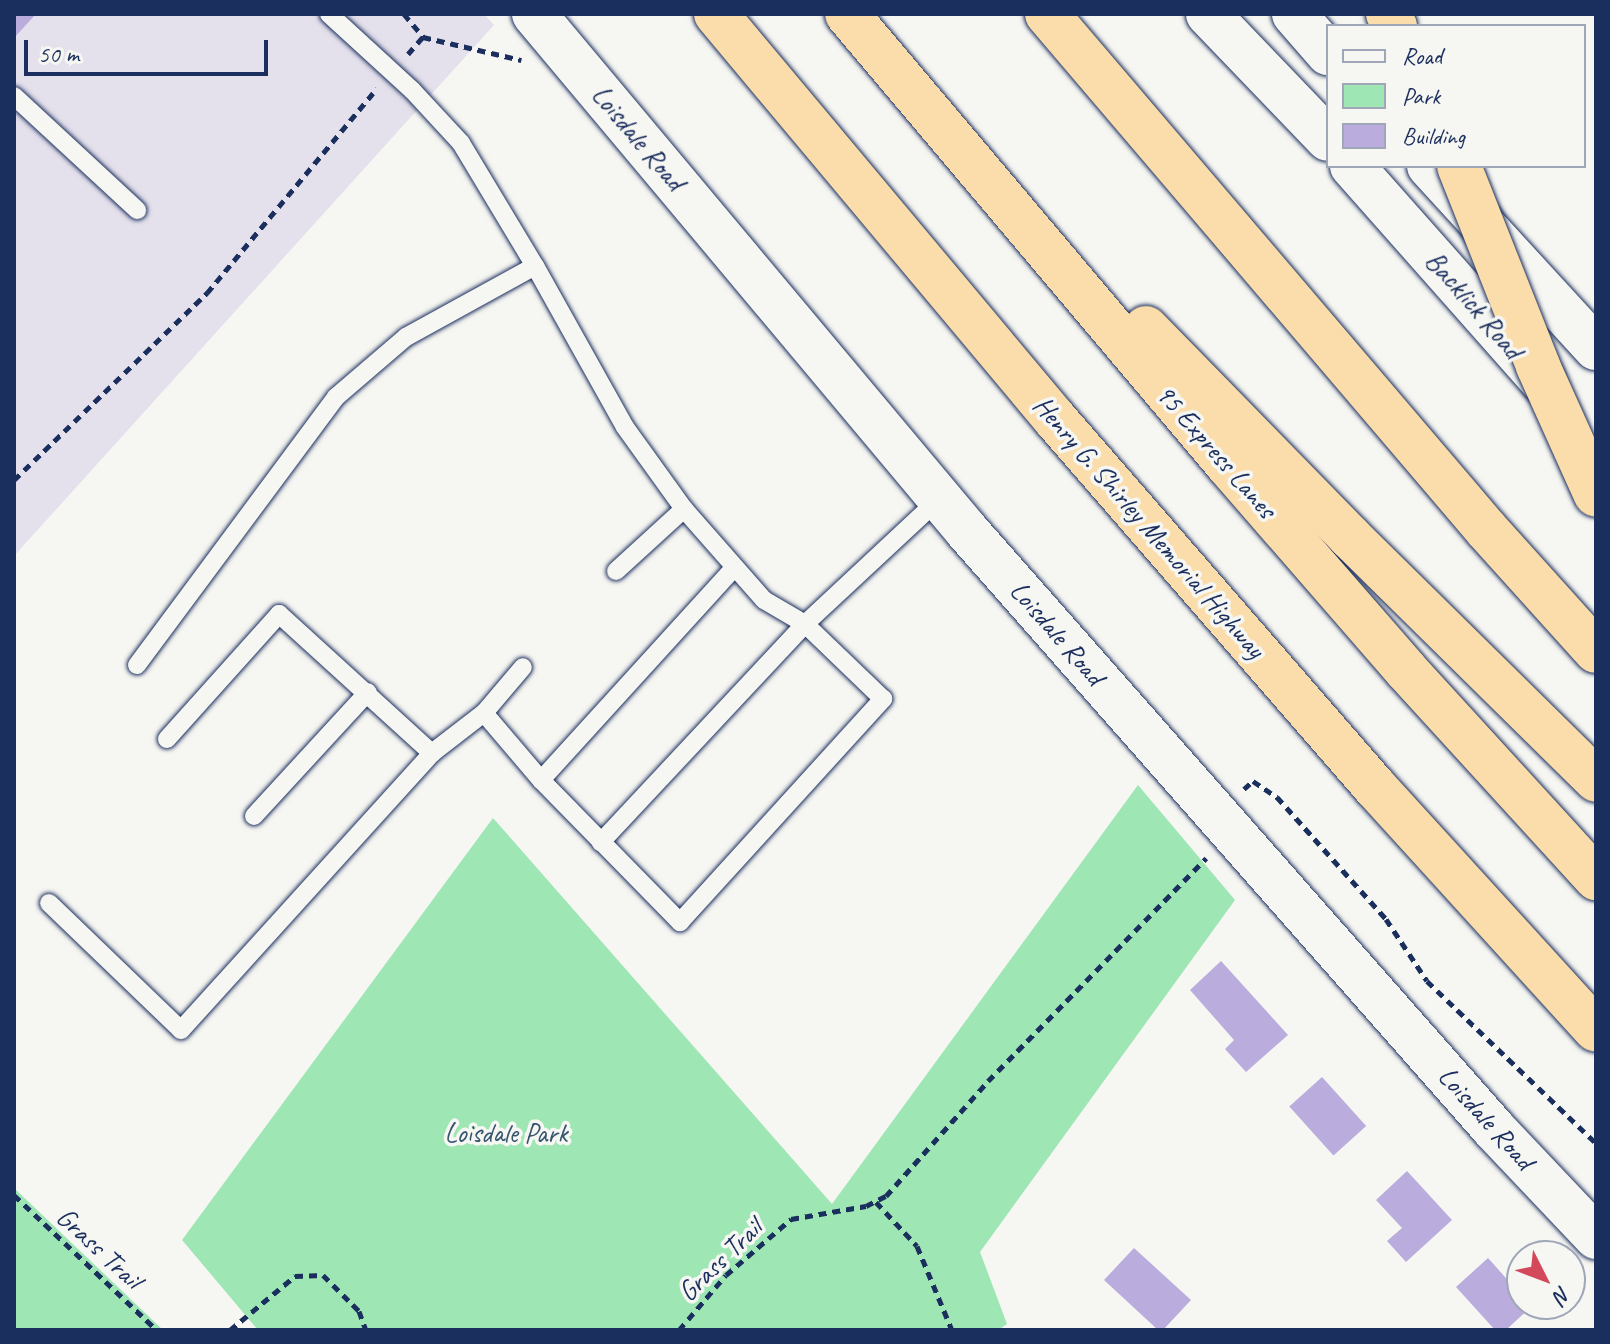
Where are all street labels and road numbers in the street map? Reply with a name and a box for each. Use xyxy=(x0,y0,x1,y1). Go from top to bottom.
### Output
street label: Loisdale Road xyxy=(584,79,692,197)
street label: Backlick Road xyxy=(1418,245,1530,365)
street label: 95 Express Lanes xyxy=(1148,377,1284,525)
street label: Henry G. Shirley Memorial Highway xyxy=(1026,389,1272,665)
street label: Loisdale Road xyxy=(1003,574,1111,692)
street label: Loisdale Road xyxy=(1431,1060,1541,1176)
street label: Grass Trail xyxy=(49,1200,149,1296)
street label: Grass Trail xyxy=(671,1212,769,1308)

